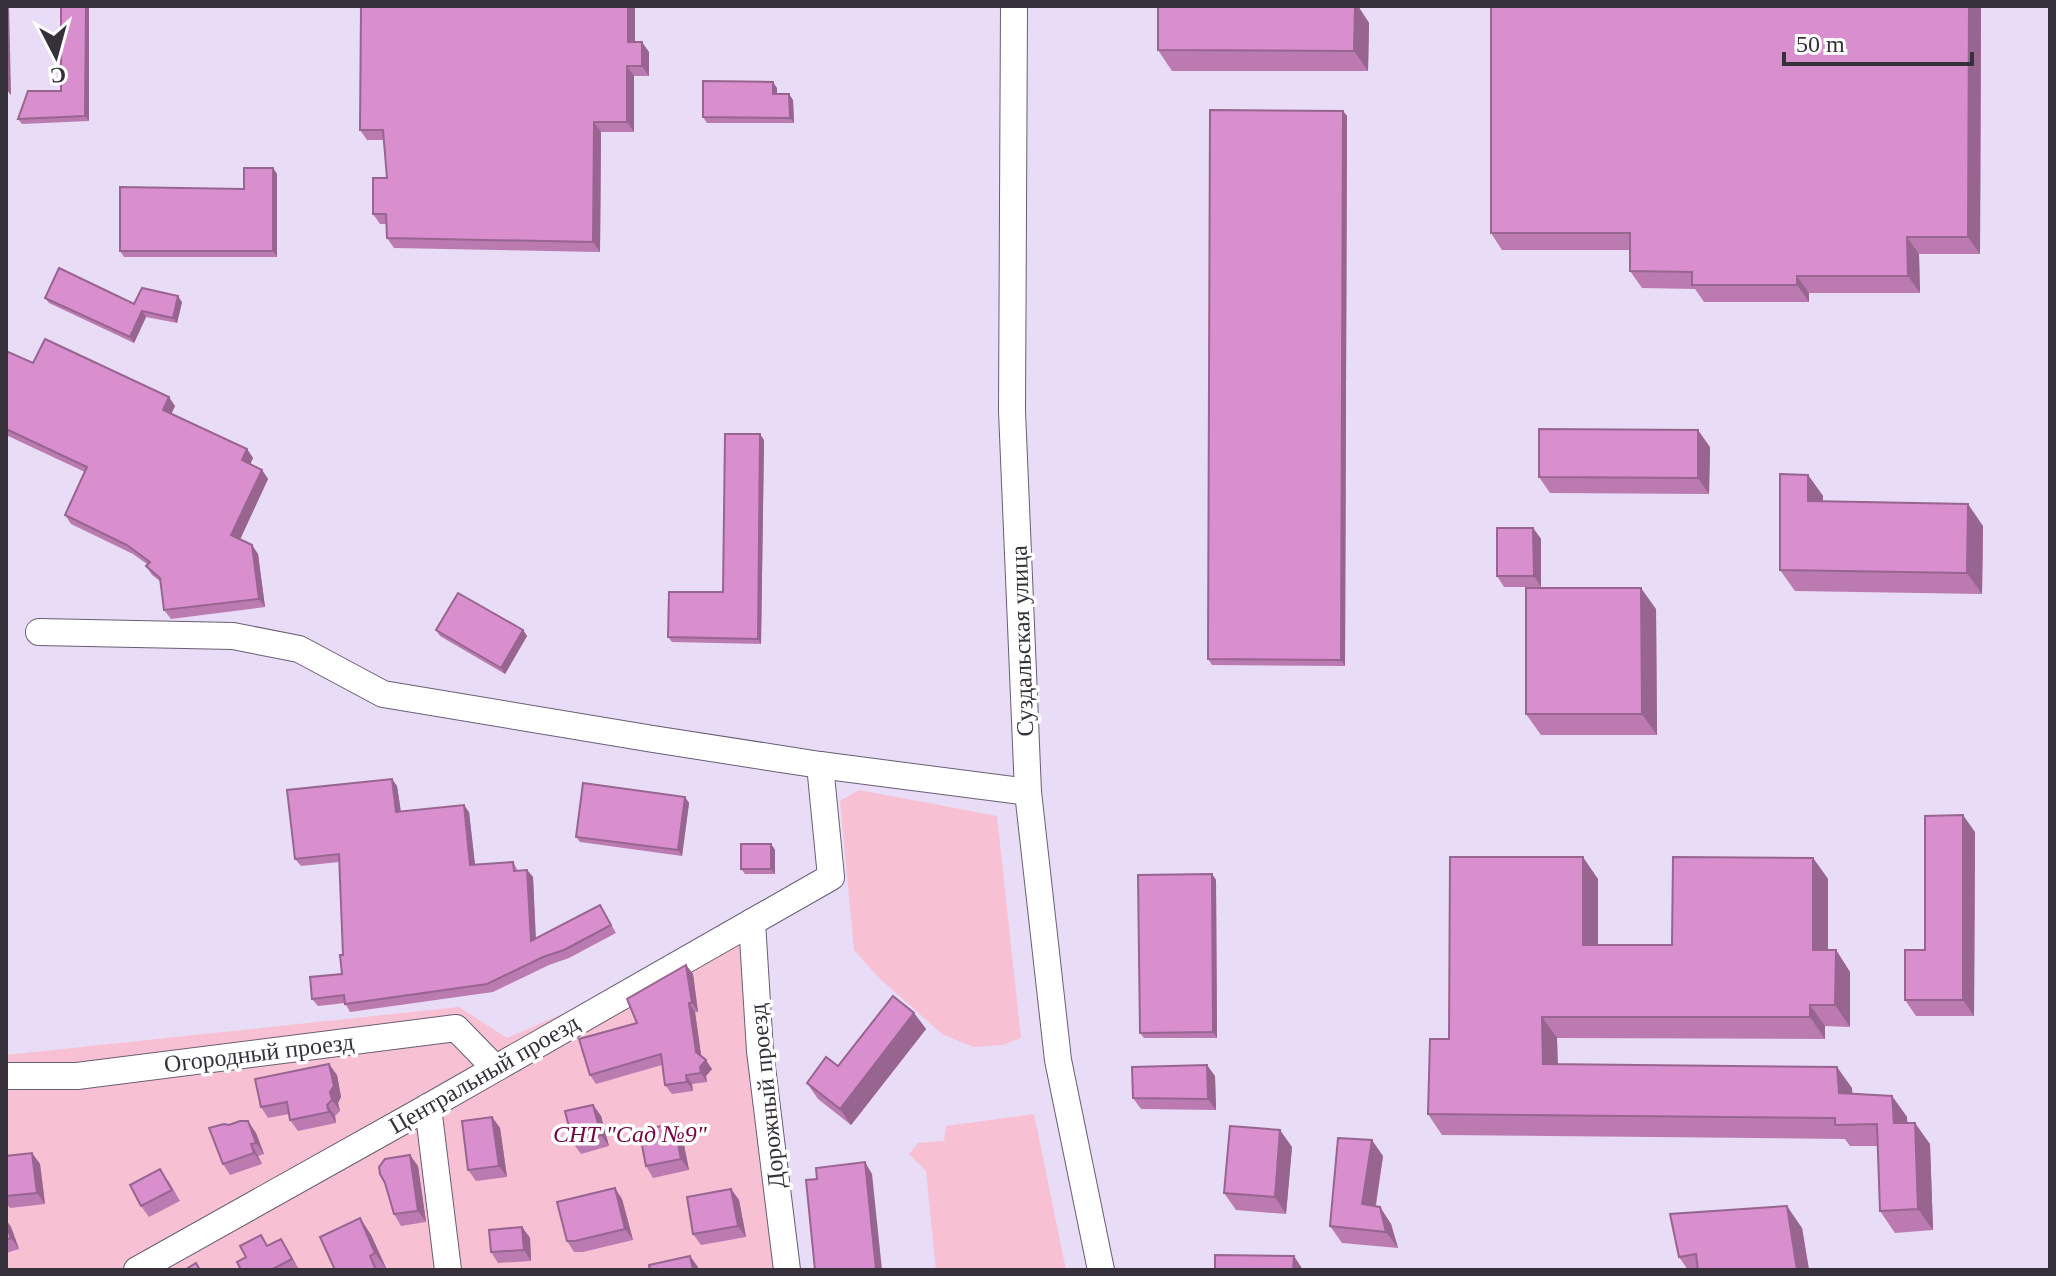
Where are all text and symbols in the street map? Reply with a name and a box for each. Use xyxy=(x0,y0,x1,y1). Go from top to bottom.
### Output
north arrow xyxy=(16,16,96,96)
scale bar xyxy=(1784,16,1972,66)
text: 50 m xyxy=(1796,31,1845,57)
text: С xyxy=(49,62,67,89)
street label: Суздальская улица xyxy=(1006,545,1038,737)
street label: Дорожный проезд xyxy=(744,1002,790,1190)
street label: Центральный проезд xyxy=(385,1009,583,1139)
street label: Огородный проезд xyxy=(163,1028,355,1078)
park label: СНТ "Сад №9" xyxy=(553,1121,708,1147)

